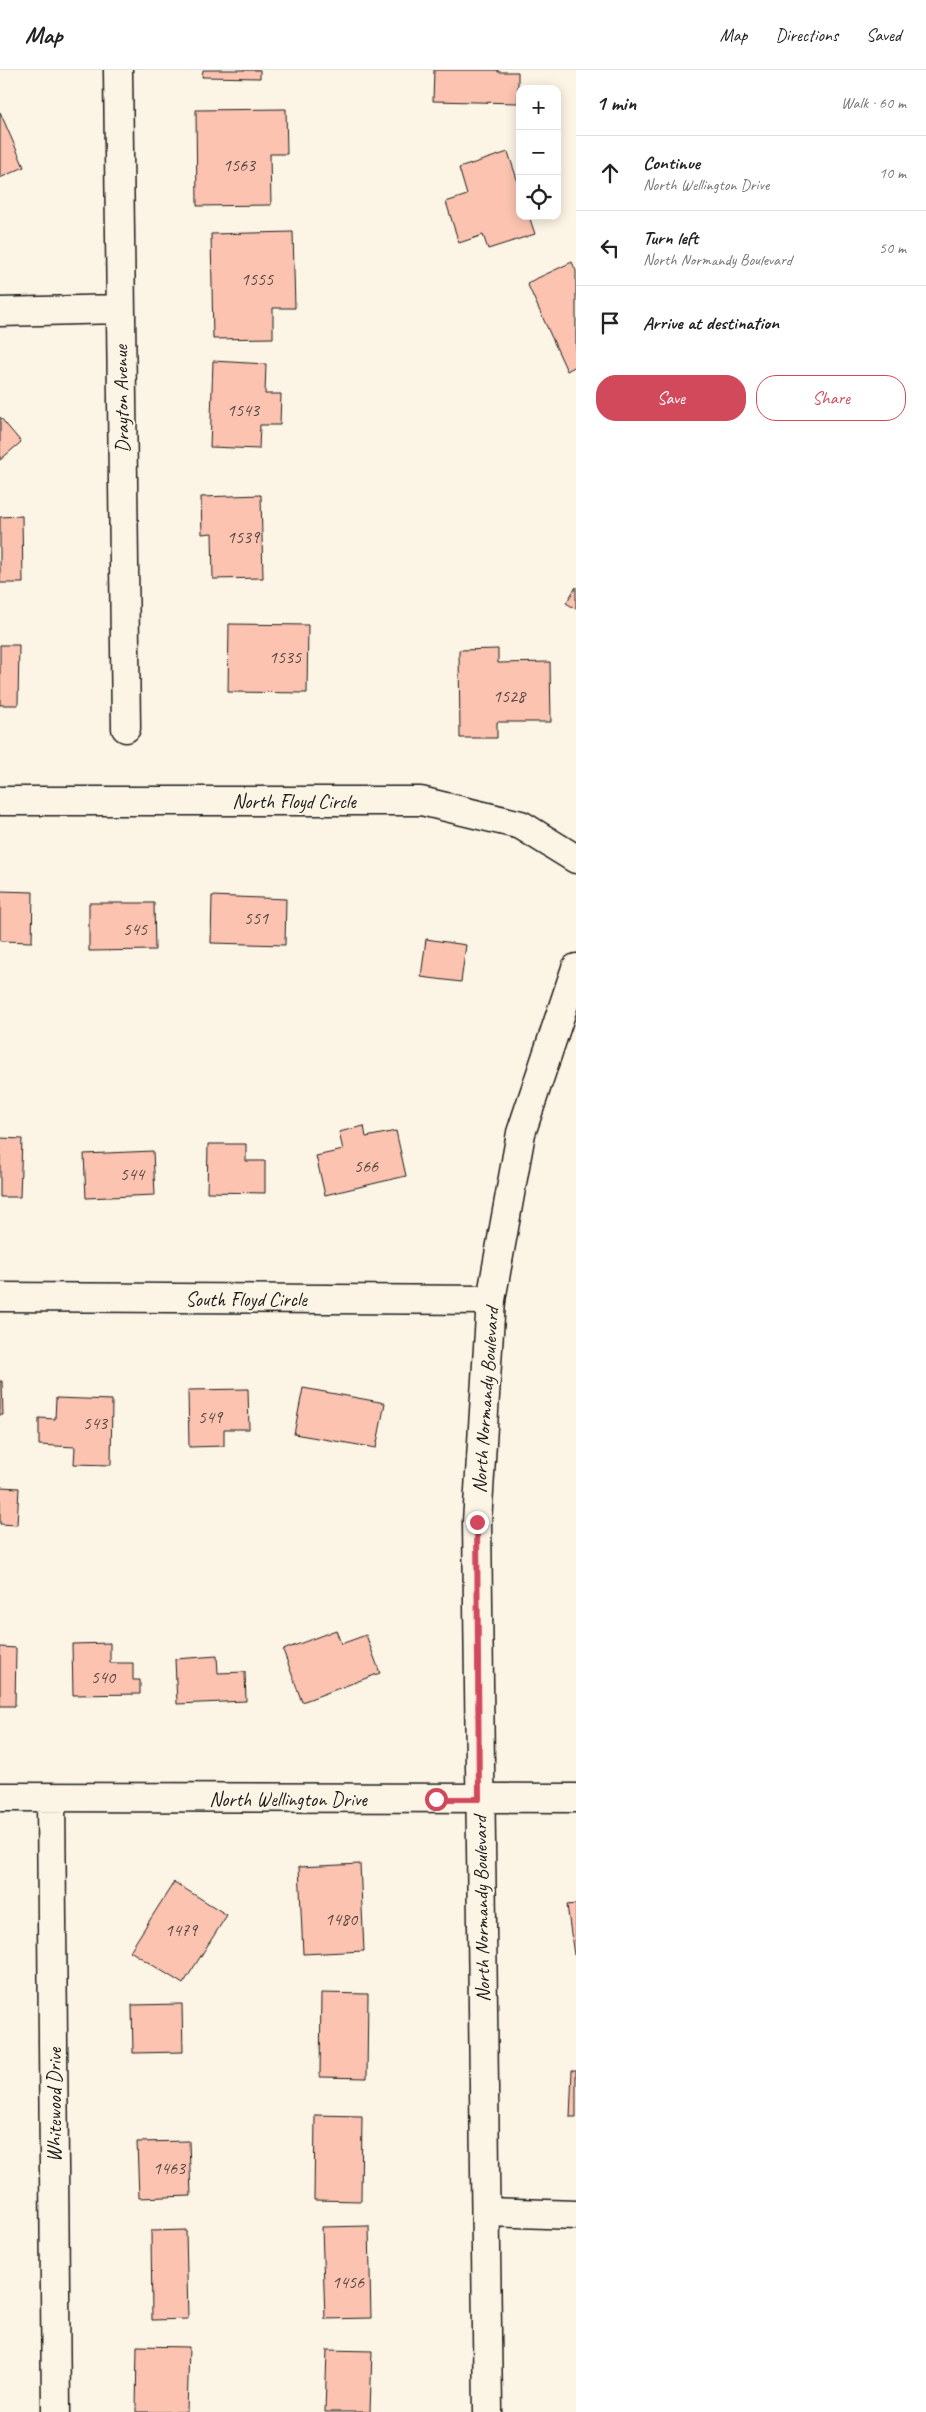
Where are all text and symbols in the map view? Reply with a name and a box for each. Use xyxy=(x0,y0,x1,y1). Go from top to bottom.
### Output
text: Map xyxy=(25,20,62,50)
text: Map xyxy=(720,24,747,46)
text: Directions xyxy=(775,24,838,46)
text: Saved xyxy=(866,24,901,46)
map controls xyxy=(516,85,561,220)
button: + xyxy=(516,85,561,130)
text: 1 min xyxy=(596,90,636,116)
text: Walk · 60 m xyxy=(841,93,906,113)
button: − xyxy=(516,130,561,175)
text: Continue xyxy=(643,151,700,175)
house number: 1563 xyxy=(223,154,257,176)
icon: ahead xyxy=(596,159,624,187)
text: 10 m xyxy=(879,163,906,183)
button: locate xyxy=(516,175,561,220)
text: North Wellington Drive xyxy=(643,175,769,195)
text: Turn left xyxy=(643,226,698,250)
icon: left xyxy=(596,234,624,262)
text: 50 m xyxy=(879,238,906,258)
text: North Normandy Boulevard xyxy=(643,250,792,270)
house number: 1555 xyxy=(241,268,274,290)
icon: arrive xyxy=(596,309,624,337)
text: Arrive at destination xyxy=(643,311,779,335)
street label: Drayton Avenue xyxy=(108,343,135,453)
button: Save xyxy=(596,375,746,421)
button: Share xyxy=(756,375,906,421)
house number: 1543 xyxy=(227,399,261,421)
house number: 1539 xyxy=(227,526,261,548)
house number: 1535 xyxy=(269,646,302,668)
house number: 1528 xyxy=(493,685,527,707)
street label: North Floyd Circle xyxy=(232,789,357,814)
house number: 551 xyxy=(244,907,269,929)
house number: 545 xyxy=(123,918,148,940)
house number: 566 xyxy=(354,1155,379,1177)
house number: 544 xyxy=(120,1163,146,1185)
street label: South Floyd Circle xyxy=(185,1287,308,1312)
street label: North Normandy Boulevard xyxy=(467,1303,505,1494)
house number: 549 xyxy=(198,1406,224,1428)
house number: 543 xyxy=(83,1412,109,1434)
route end xyxy=(466,1511,489,1534)
house number: 540 xyxy=(91,1666,117,1688)
street label: North Wellington Drive xyxy=(209,1787,368,1812)
route start xyxy=(425,1788,448,1811)
street label: North Normandy Boulevard xyxy=(467,1813,496,2002)
house number: 1480 xyxy=(325,1908,359,1930)
house number: 1479 xyxy=(165,1919,199,1941)
street label: Whitewood Drive xyxy=(42,2047,67,2162)
house number: 1463 xyxy=(153,2157,187,2179)
house number: 1456 xyxy=(332,2271,365,2293)

